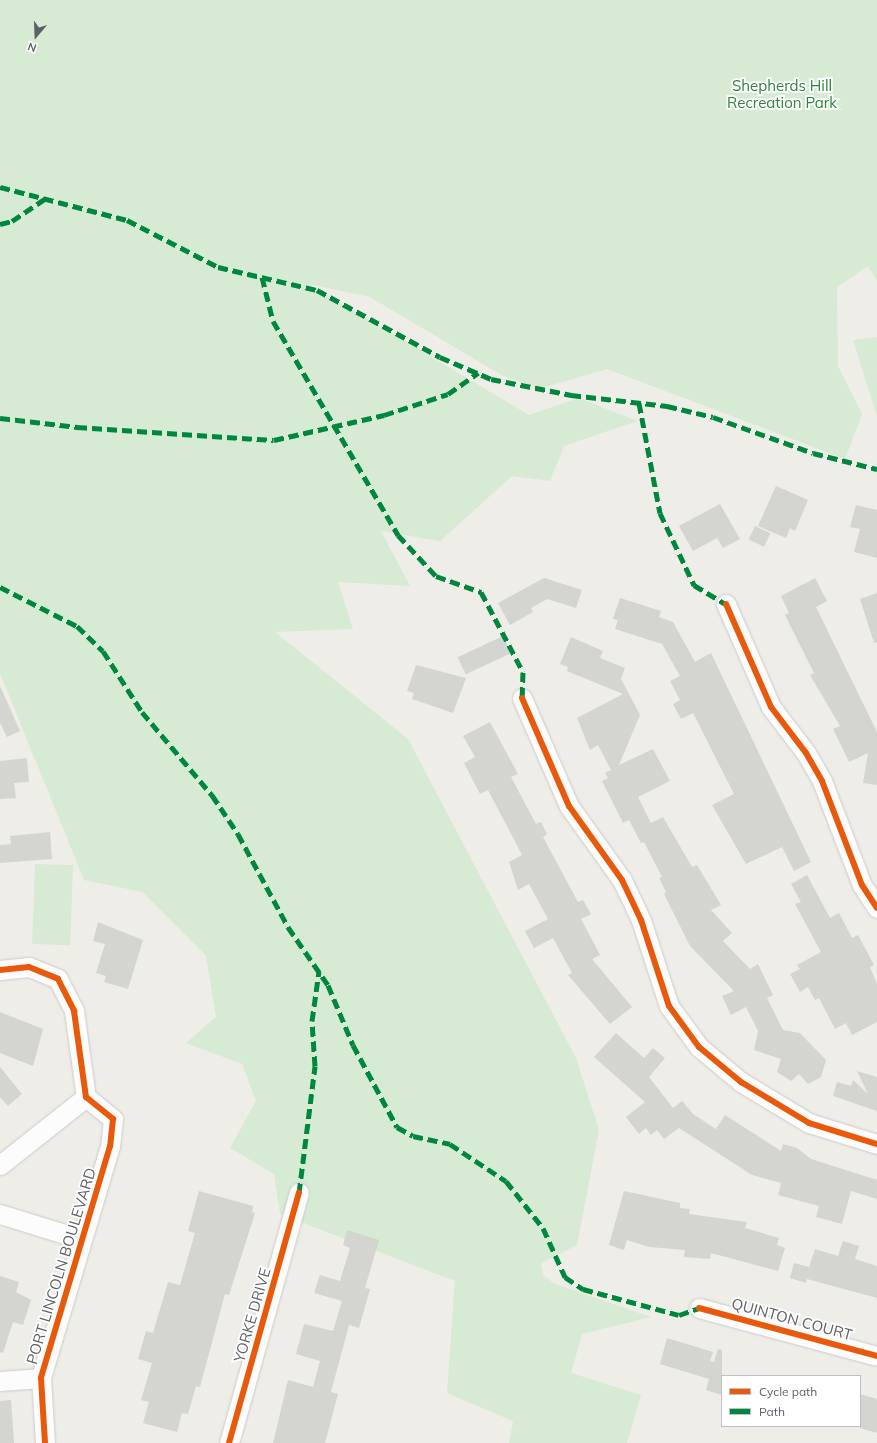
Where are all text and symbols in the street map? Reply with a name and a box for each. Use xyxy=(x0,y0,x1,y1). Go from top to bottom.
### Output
north arrow xyxy=(16,16,56,56)
text: N xyxy=(26,39,38,55)
park label: Shepherds Hill Recreation Park xyxy=(727,76,837,111)
street label: PORT LINCOLN BOULEVARD xyxy=(23,1166,99,1366)
street label: YORKE DRIVE xyxy=(230,1266,274,1364)
street label: QUINTON COURT xyxy=(730,1294,854,1344)
legend xyxy=(721,1375,861,1427)
text: Cycle path xyxy=(759,1384,817,1399)
text: Path xyxy=(759,1404,785,1419)

